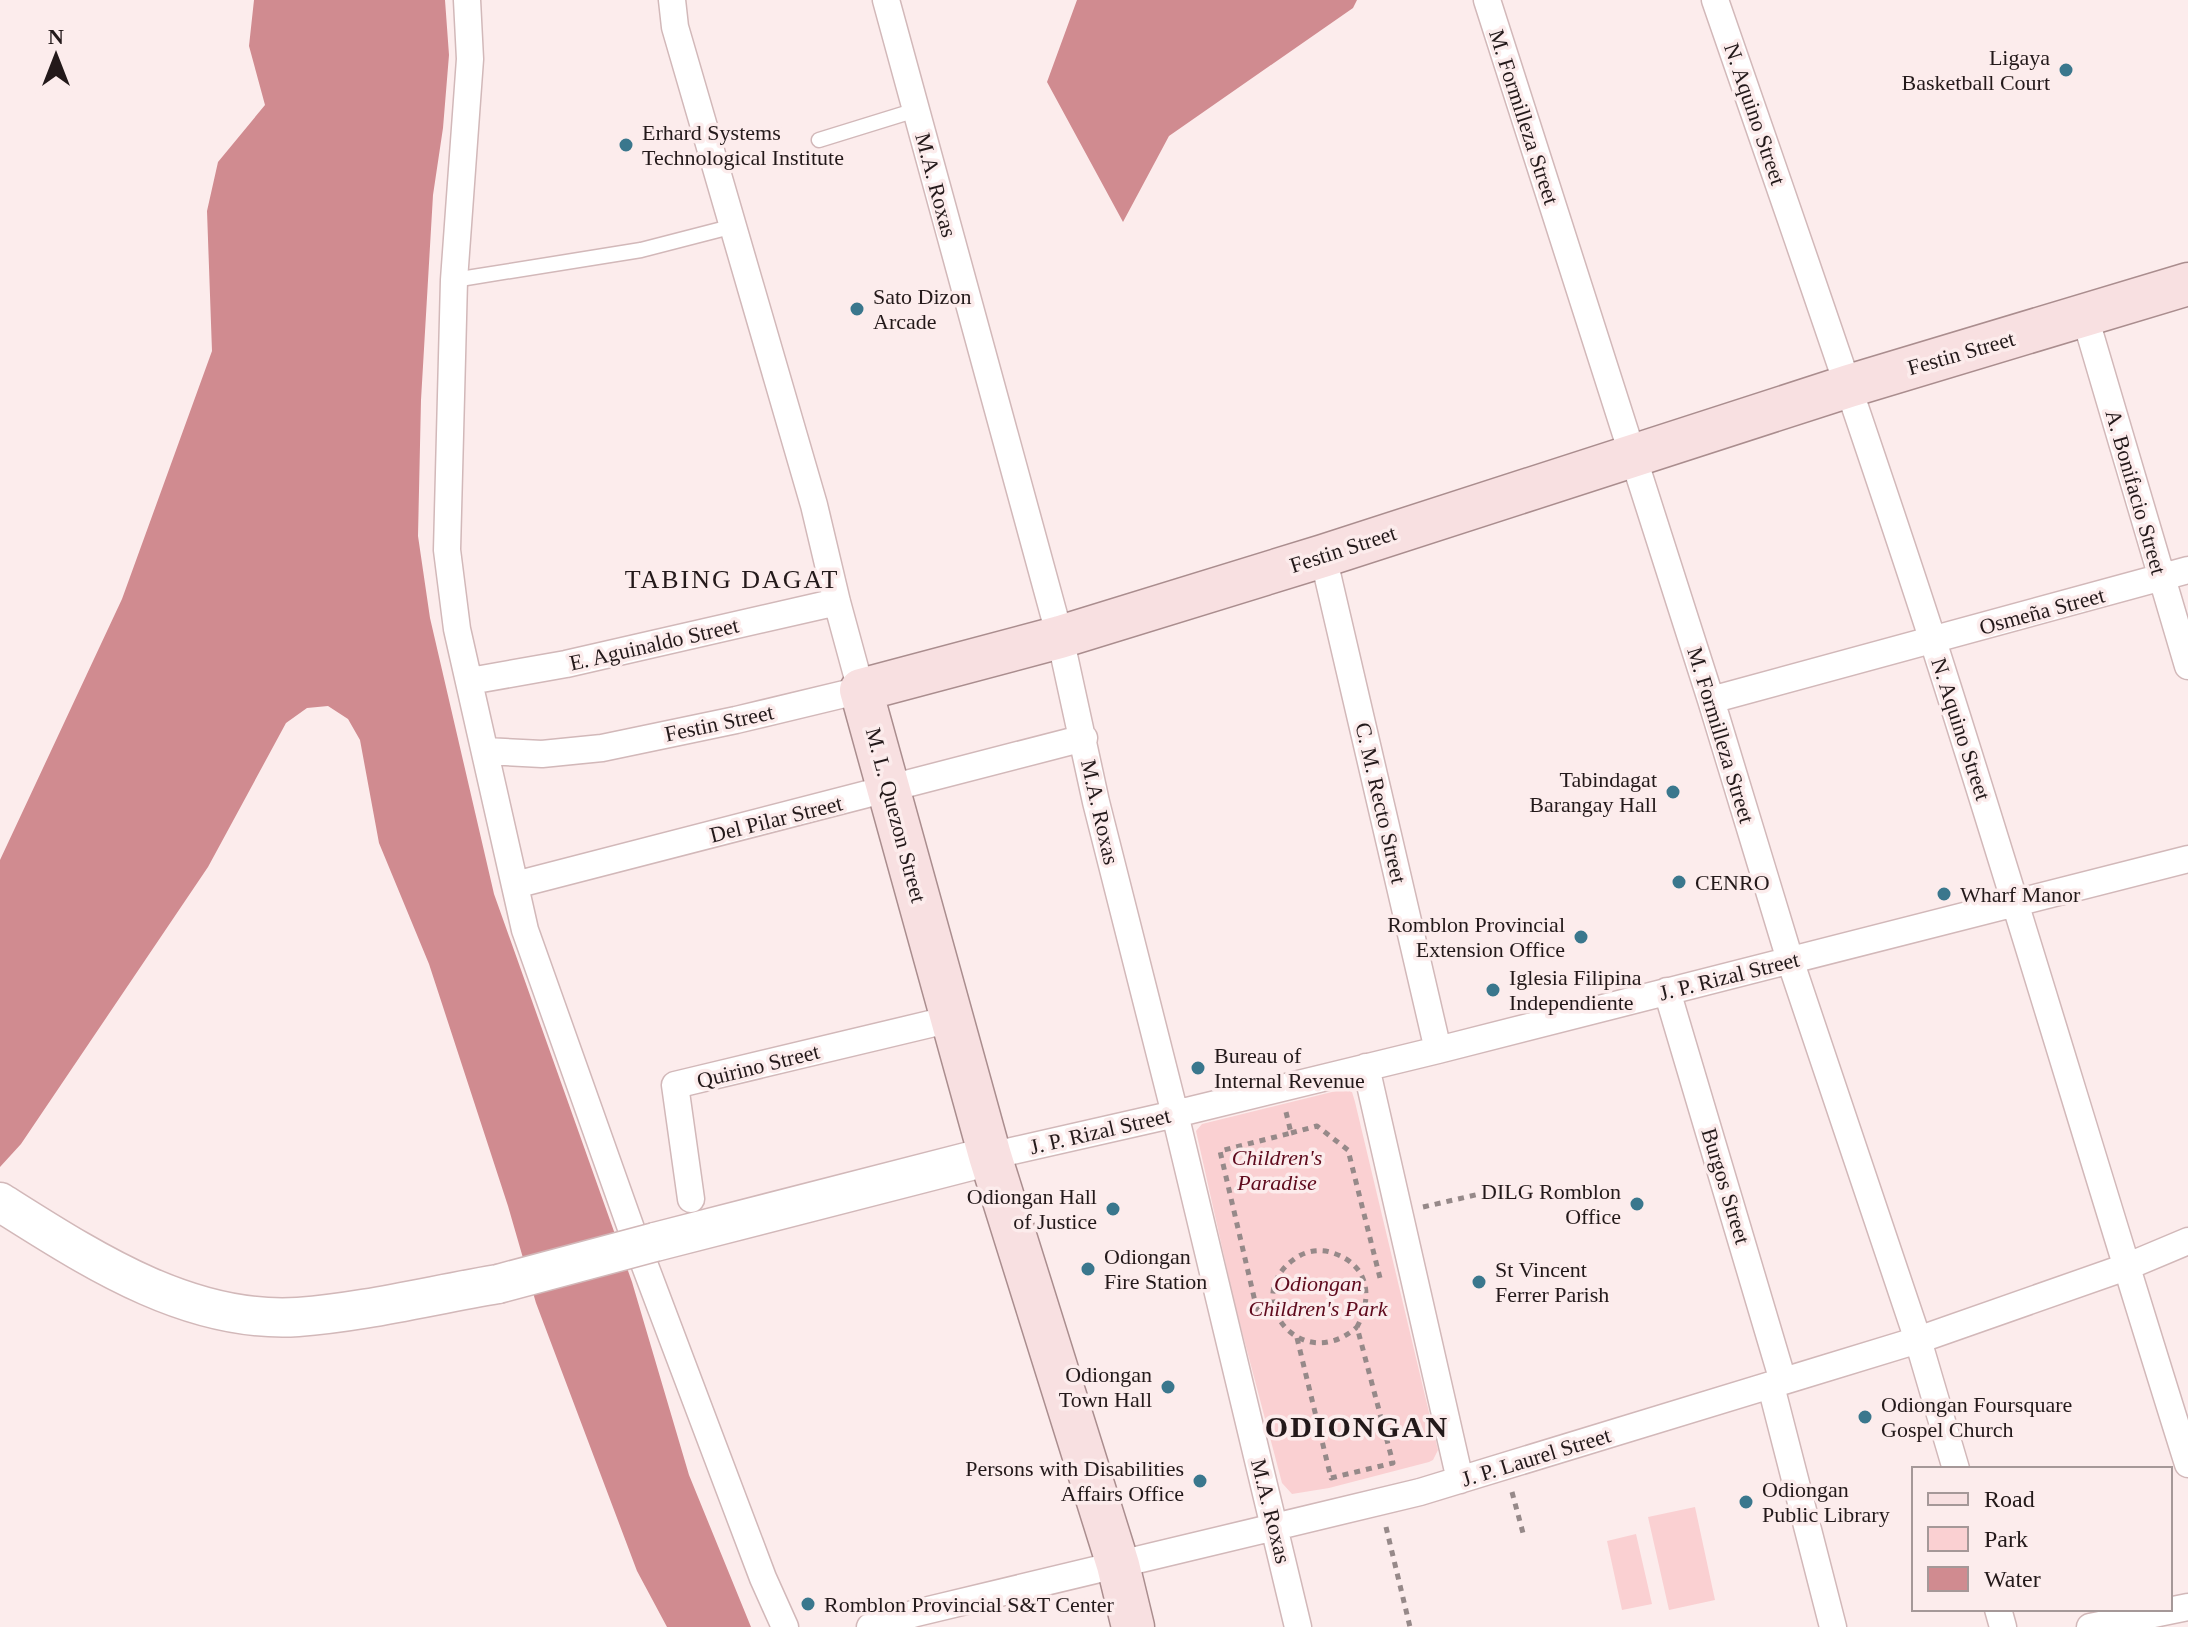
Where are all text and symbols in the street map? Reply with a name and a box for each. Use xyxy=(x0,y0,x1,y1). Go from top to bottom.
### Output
north arrow xyxy=(16,16,96,96)
text: N xyxy=(48,24,64,49)
street label: M. Formilleza Street xyxy=(1484,26,1564,208)
street label: N. Aquino Street xyxy=(1719,40,1791,188)
place label: Ligaya Basketball Court xyxy=(1902,45,2050,95)
marker: Ligaya Basketball Court xyxy=(2057,61,2075,79)
place label: Erhard Systems Technological Institute xyxy=(642,120,844,170)
street label: M.A. Roxas xyxy=(910,130,962,240)
marker: Erhard Systems Technological Institute xyxy=(617,136,635,154)
place label: Sato Dizon Arcade xyxy=(873,284,971,334)
marker: Sato Dizon Arcade xyxy=(848,300,866,318)
street label: Festin Street xyxy=(1904,326,2018,380)
street label: A. Bonifacio Street xyxy=(2100,407,2172,577)
street label: Festin Street xyxy=(1287,520,1399,578)
district label: TABING DAGAT xyxy=(625,565,839,594)
street label: Osmeña Street xyxy=(1977,582,2107,640)
street label: E. Aguinaldo Street xyxy=(567,612,741,676)
street label: M. Formilleza Street xyxy=(1682,644,1760,826)
street label: N. Aquino Street xyxy=(1926,655,1996,803)
street label: Festin Street xyxy=(662,699,776,747)
street label: C. M. Recto Street xyxy=(1350,720,1412,886)
street label: M. L. Quezon Street xyxy=(861,725,931,905)
street label: M.A. Roxas xyxy=(1076,757,1124,867)
place label: Tabindagat Barangay Hall xyxy=(1529,767,1657,817)
marker: Tabindagat Barangay Hall xyxy=(1664,783,1682,801)
street label: Del Pilar Street xyxy=(707,790,845,848)
place label: CENRO xyxy=(1695,870,1770,895)
marker: CENRO xyxy=(1670,873,1688,891)
place label: Wharf Manor xyxy=(1960,882,2081,907)
marker: Wharf Manor xyxy=(1935,885,1953,903)
place label: Romblon Provincial Extension Office xyxy=(1387,912,1565,962)
marker: Romblon Provincial Extension Office xyxy=(1572,928,1590,946)
street label: J. P. Rizal Street xyxy=(1656,947,1802,1005)
place label: Iglesia Filipina Independiente xyxy=(1509,965,1642,1015)
marker: Iglesia Filipina Independiente xyxy=(1484,981,1502,999)
street label: Quirino Street xyxy=(694,1039,822,1093)
place label: Bureau of Internal Revenue xyxy=(1214,1043,1365,1093)
marker: Bureau of Internal Revenue xyxy=(1189,1059,1207,1077)
street label: J. P. Rizal Street xyxy=(1027,1103,1173,1159)
street label: Burgos Street xyxy=(1697,1125,1755,1247)
park label: Children's Paradise xyxy=(1232,1145,1322,1195)
place label: DILG Romblon Office xyxy=(1481,1179,1621,1229)
place label: Odiongan Hall of Justice xyxy=(967,1184,1097,1234)
marker: DILG Romblon Office xyxy=(1628,1195,1646,1213)
marker: Odiongan Hall of Justice xyxy=(1104,1200,1122,1218)
place label: Odiongan Fire Station xyxy=(1104,1244,1207,1294)
place label: St Vincent Ferrer Parish xyxy=(1495,1257,1609,1307)
marker: Odiongan Fire Station xyxy=(1079,1260,1097,1278)
park label: Odiongan Children's Park xyxy=(1249,1271,1389,1321)
marker: St Vincent Ferrer Parish xyxy=(1470,1273,1488,1291)
place label: Odiongan Town Hall xyxy=(1059,1362,1152,1412)
marker: Odiongan Town Hall xyxy=(1159,1378,1177,1396)
place label: Odiongan Foursquare Gospel Church xyxy=(1881,1392,2072,1442)
marker: Odiongan Foursquare Gospel Church xyxy=(1856,1408,1874,1426)
district label: ODIONGAN xyxy=(1265,1410,1449,1443)
street label: J. P. Laurel Street xyxy=(1458,1422,1614,1492)
place label: Persons with Disabilities Affairs Office xyxy=(965,1456,1184,1506)
street label: M.A. Roxas xyxy=(1246,1456,1296,1566)
legend xyxy=(1912,1467,2172,1611)
marker: Persons with Disabilities Affairs Office xyxy=(1191,1472,1209,1490)
place label: Odiongan Public Library xyxy=(1762,1477,1890,1527)
text: Road xyxy=(1984,1486,2035,1512)
marker: Odiongan Public Library xyxy=(1737,1493,1755,1511)
text: Park xyxy=(1984,1526,2028,1552)
text: Water xyxy=(1984,1566,2041,1592)
place label: Romblon Provincial S&T Center xyxy=(824,1592,1115,1617)
marker: Romblon Provincial S&T Center xyxy=(799,1595,817,1613)

